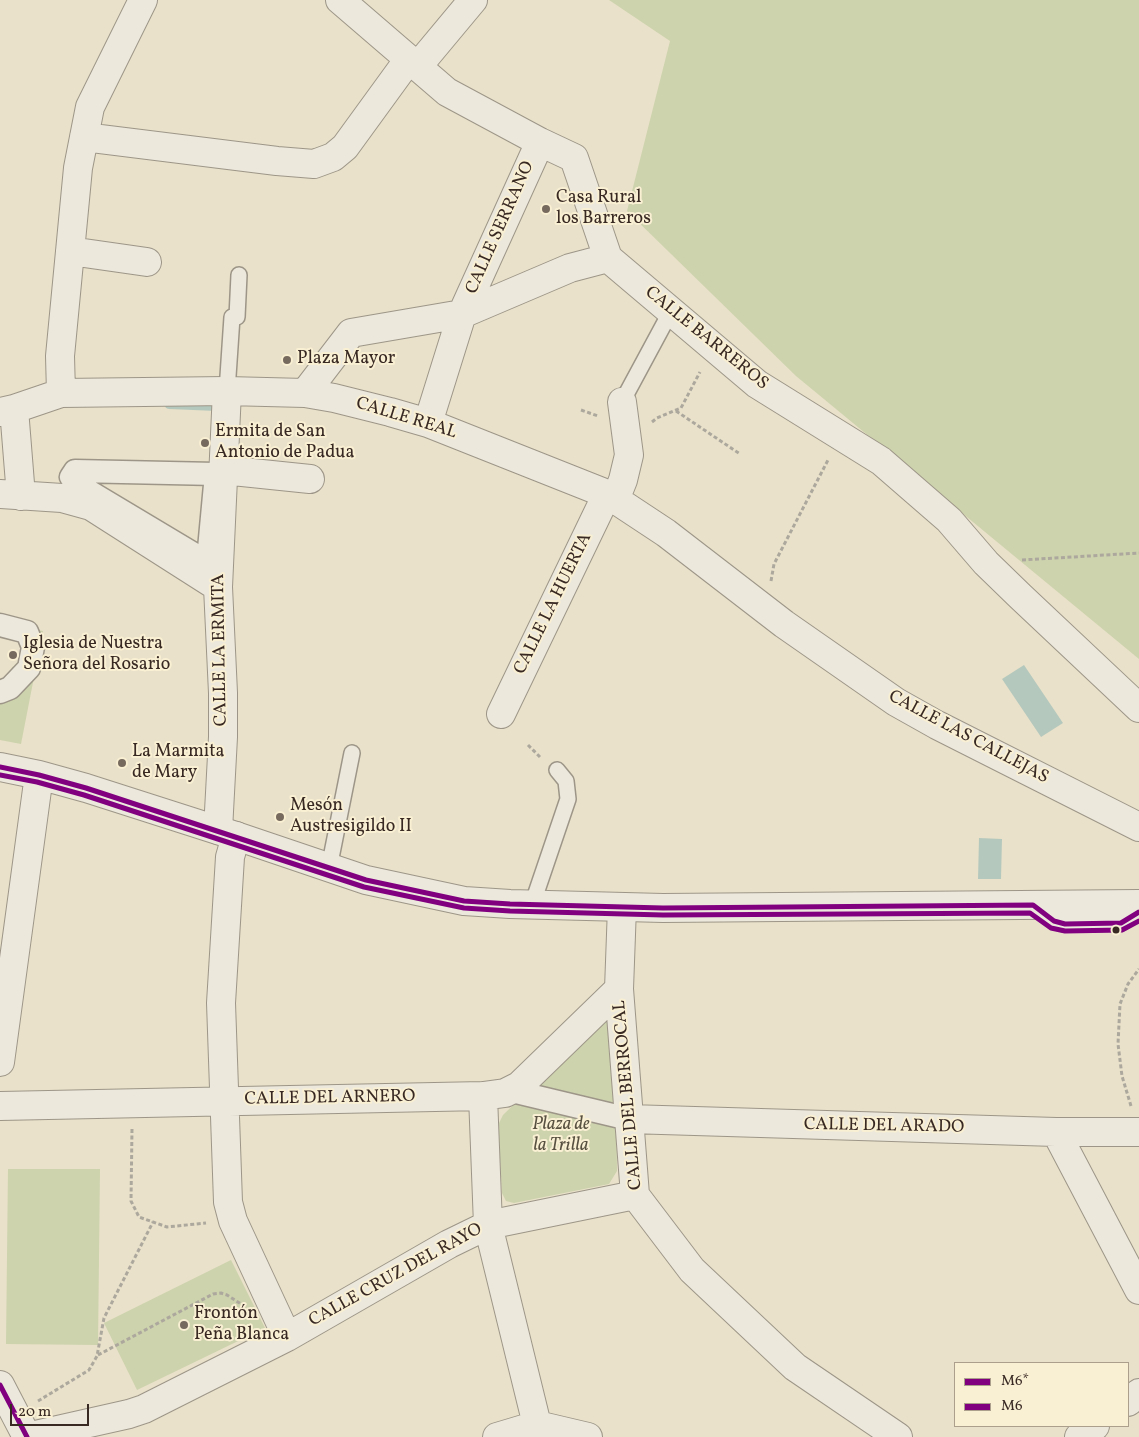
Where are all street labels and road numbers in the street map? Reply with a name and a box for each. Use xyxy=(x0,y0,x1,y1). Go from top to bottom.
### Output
street label: CALLE SERRANO xyxy=(462,158,540,298)
street label: CALLE BARREROS xyxy=(640,283,772,395)
street label: CALLE REAL xyxy=(353,393,459,445)
street label: CALLE LA HUERTA xyxy=(510,530,598,678)
street label: CALLE LA ERMITA xyxy=(209,573,233,727)
street label: CALLE LAS CALLEJAS xyxy=(884,687,1052,789)
street label: CALLE DEL BERROCAL xyxy=(610,999,648,1191)
street label: CALLE DEL ARNERO xyxy=(244,1087,416,1111)
street label: CALLE DEL ARADO xyxy=(804,1115,964,1139)
street label: CALLE CRUZ DEL RAYO xyxy=(306,1219,486,1333)

